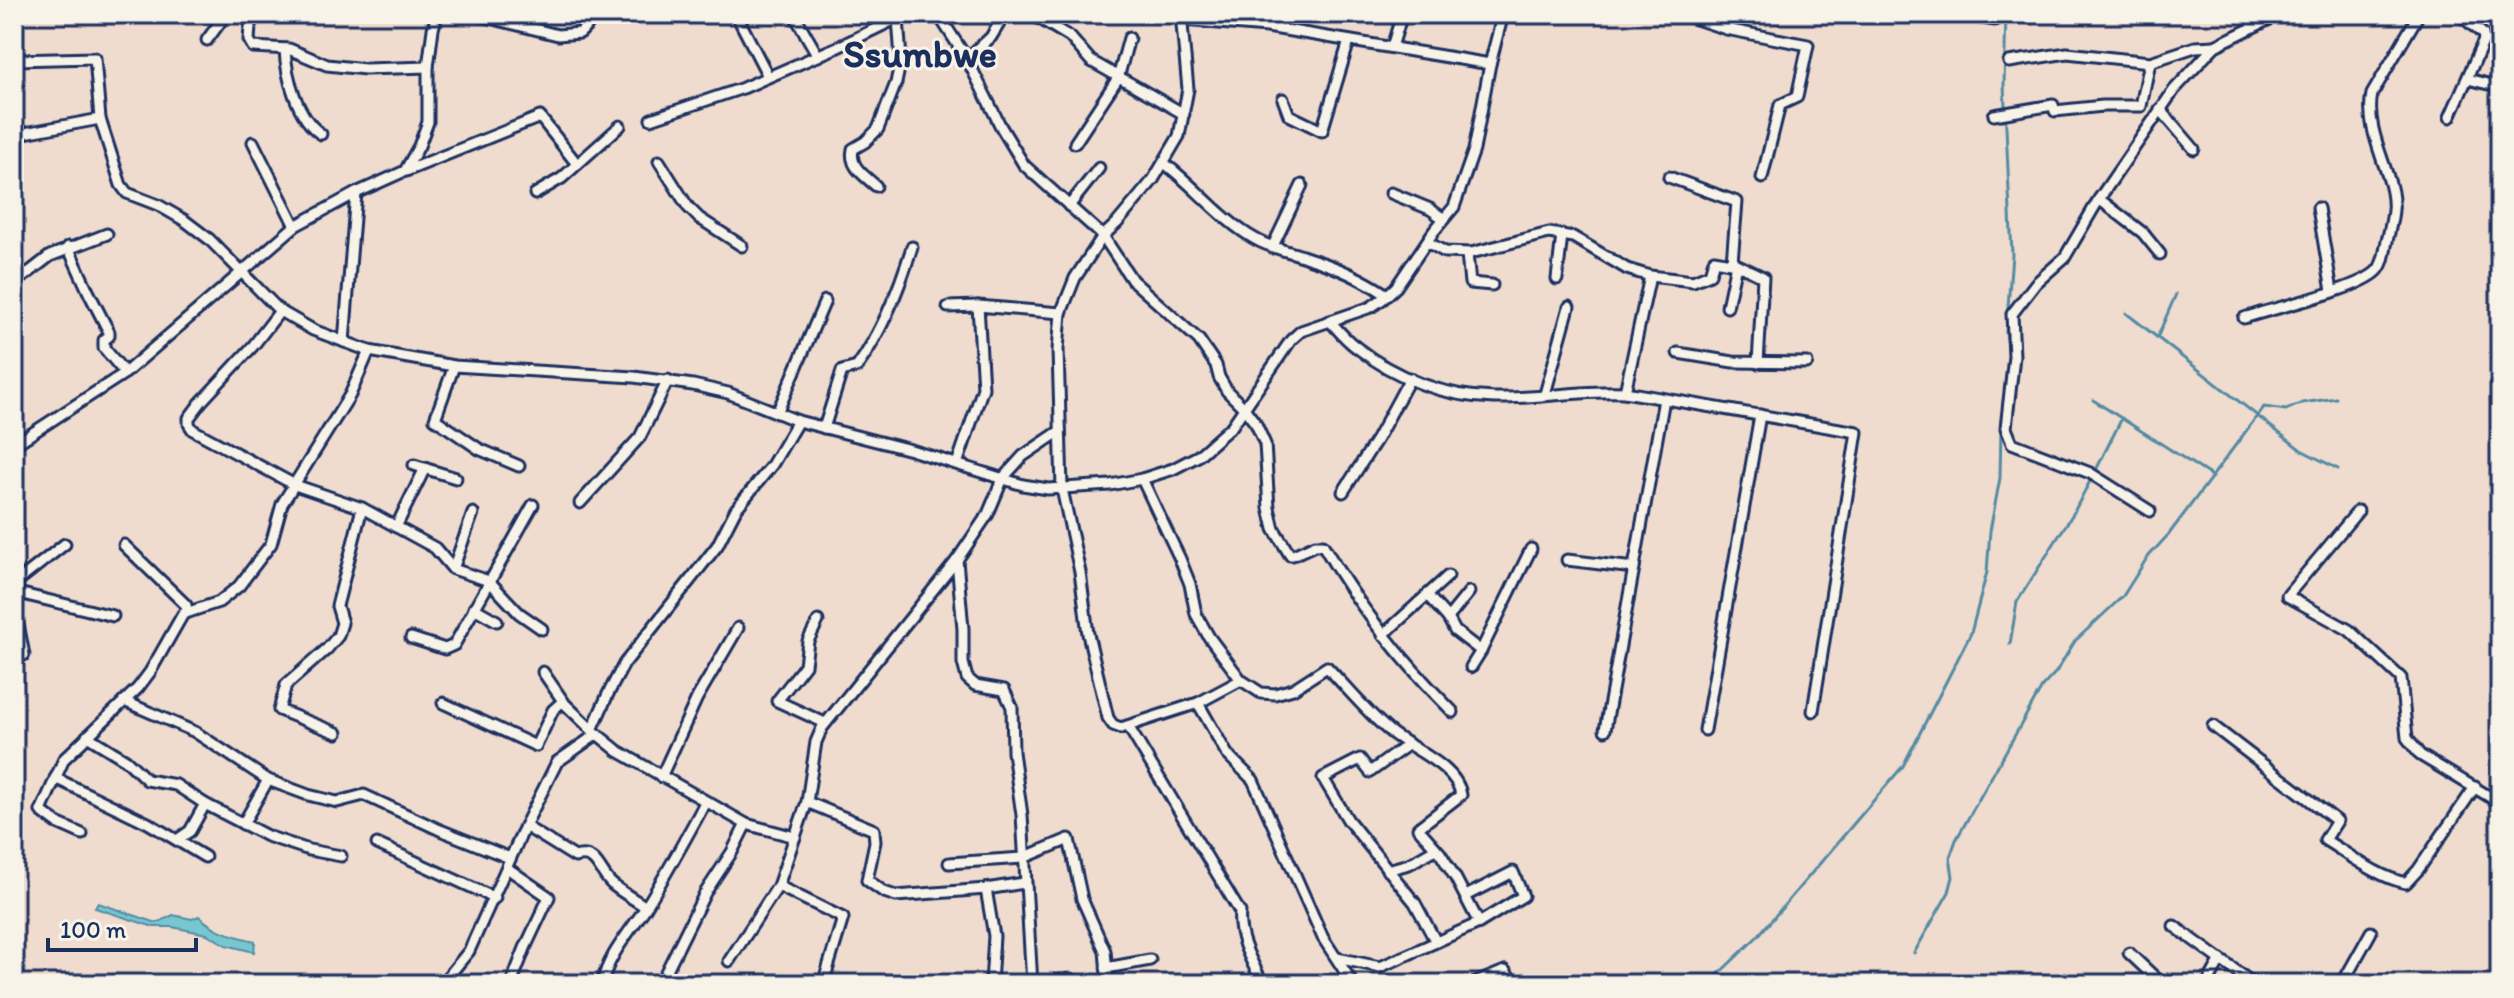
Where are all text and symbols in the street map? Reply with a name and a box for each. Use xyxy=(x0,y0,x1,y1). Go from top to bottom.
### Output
district label: Ssumbwe xyxy=(843,31,997,77)
scale bar xyxy=(48,902,196,952)
text: 100 m xyxy=(60,915,126,944)

